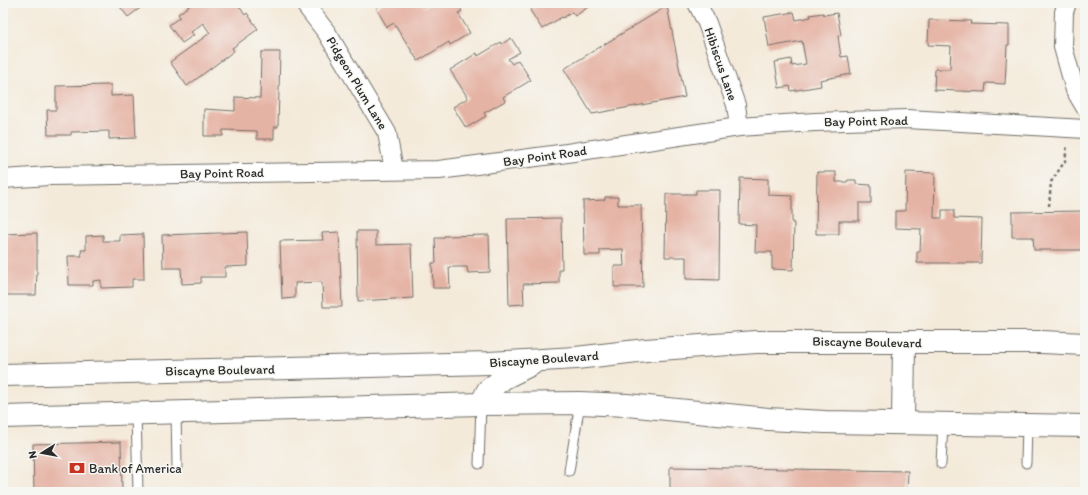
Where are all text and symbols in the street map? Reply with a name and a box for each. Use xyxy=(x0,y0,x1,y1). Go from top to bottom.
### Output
street label: Hibiscus Lane xyxy=(701,25,741,103)
street label: Pidgeon Plum Lane xyxy=(323,34,391,132)
street label: Bay Point Road xyxy=(824,113,908,129)
street label: Bay Point Road xyxy=(502,143,588,169)
street label: Bay Point Road xyxy=(180,165,264,181)
street label: Biscayne Boulevard xyxy=(812,334,922,350)
street label: Biscayne Boulevard xyxy=(489,348,599,370)
street label: Biscayne Boulevard xyxy=(165,362,275,378)
north arrow xyxy=(22,433,62,473)
text: N xyxy=(26,450,40,460)
bank icon: Bank of America xyxy=(68,459,86,477)
place label: Bank of America xyxy=(89,461,182,476)

